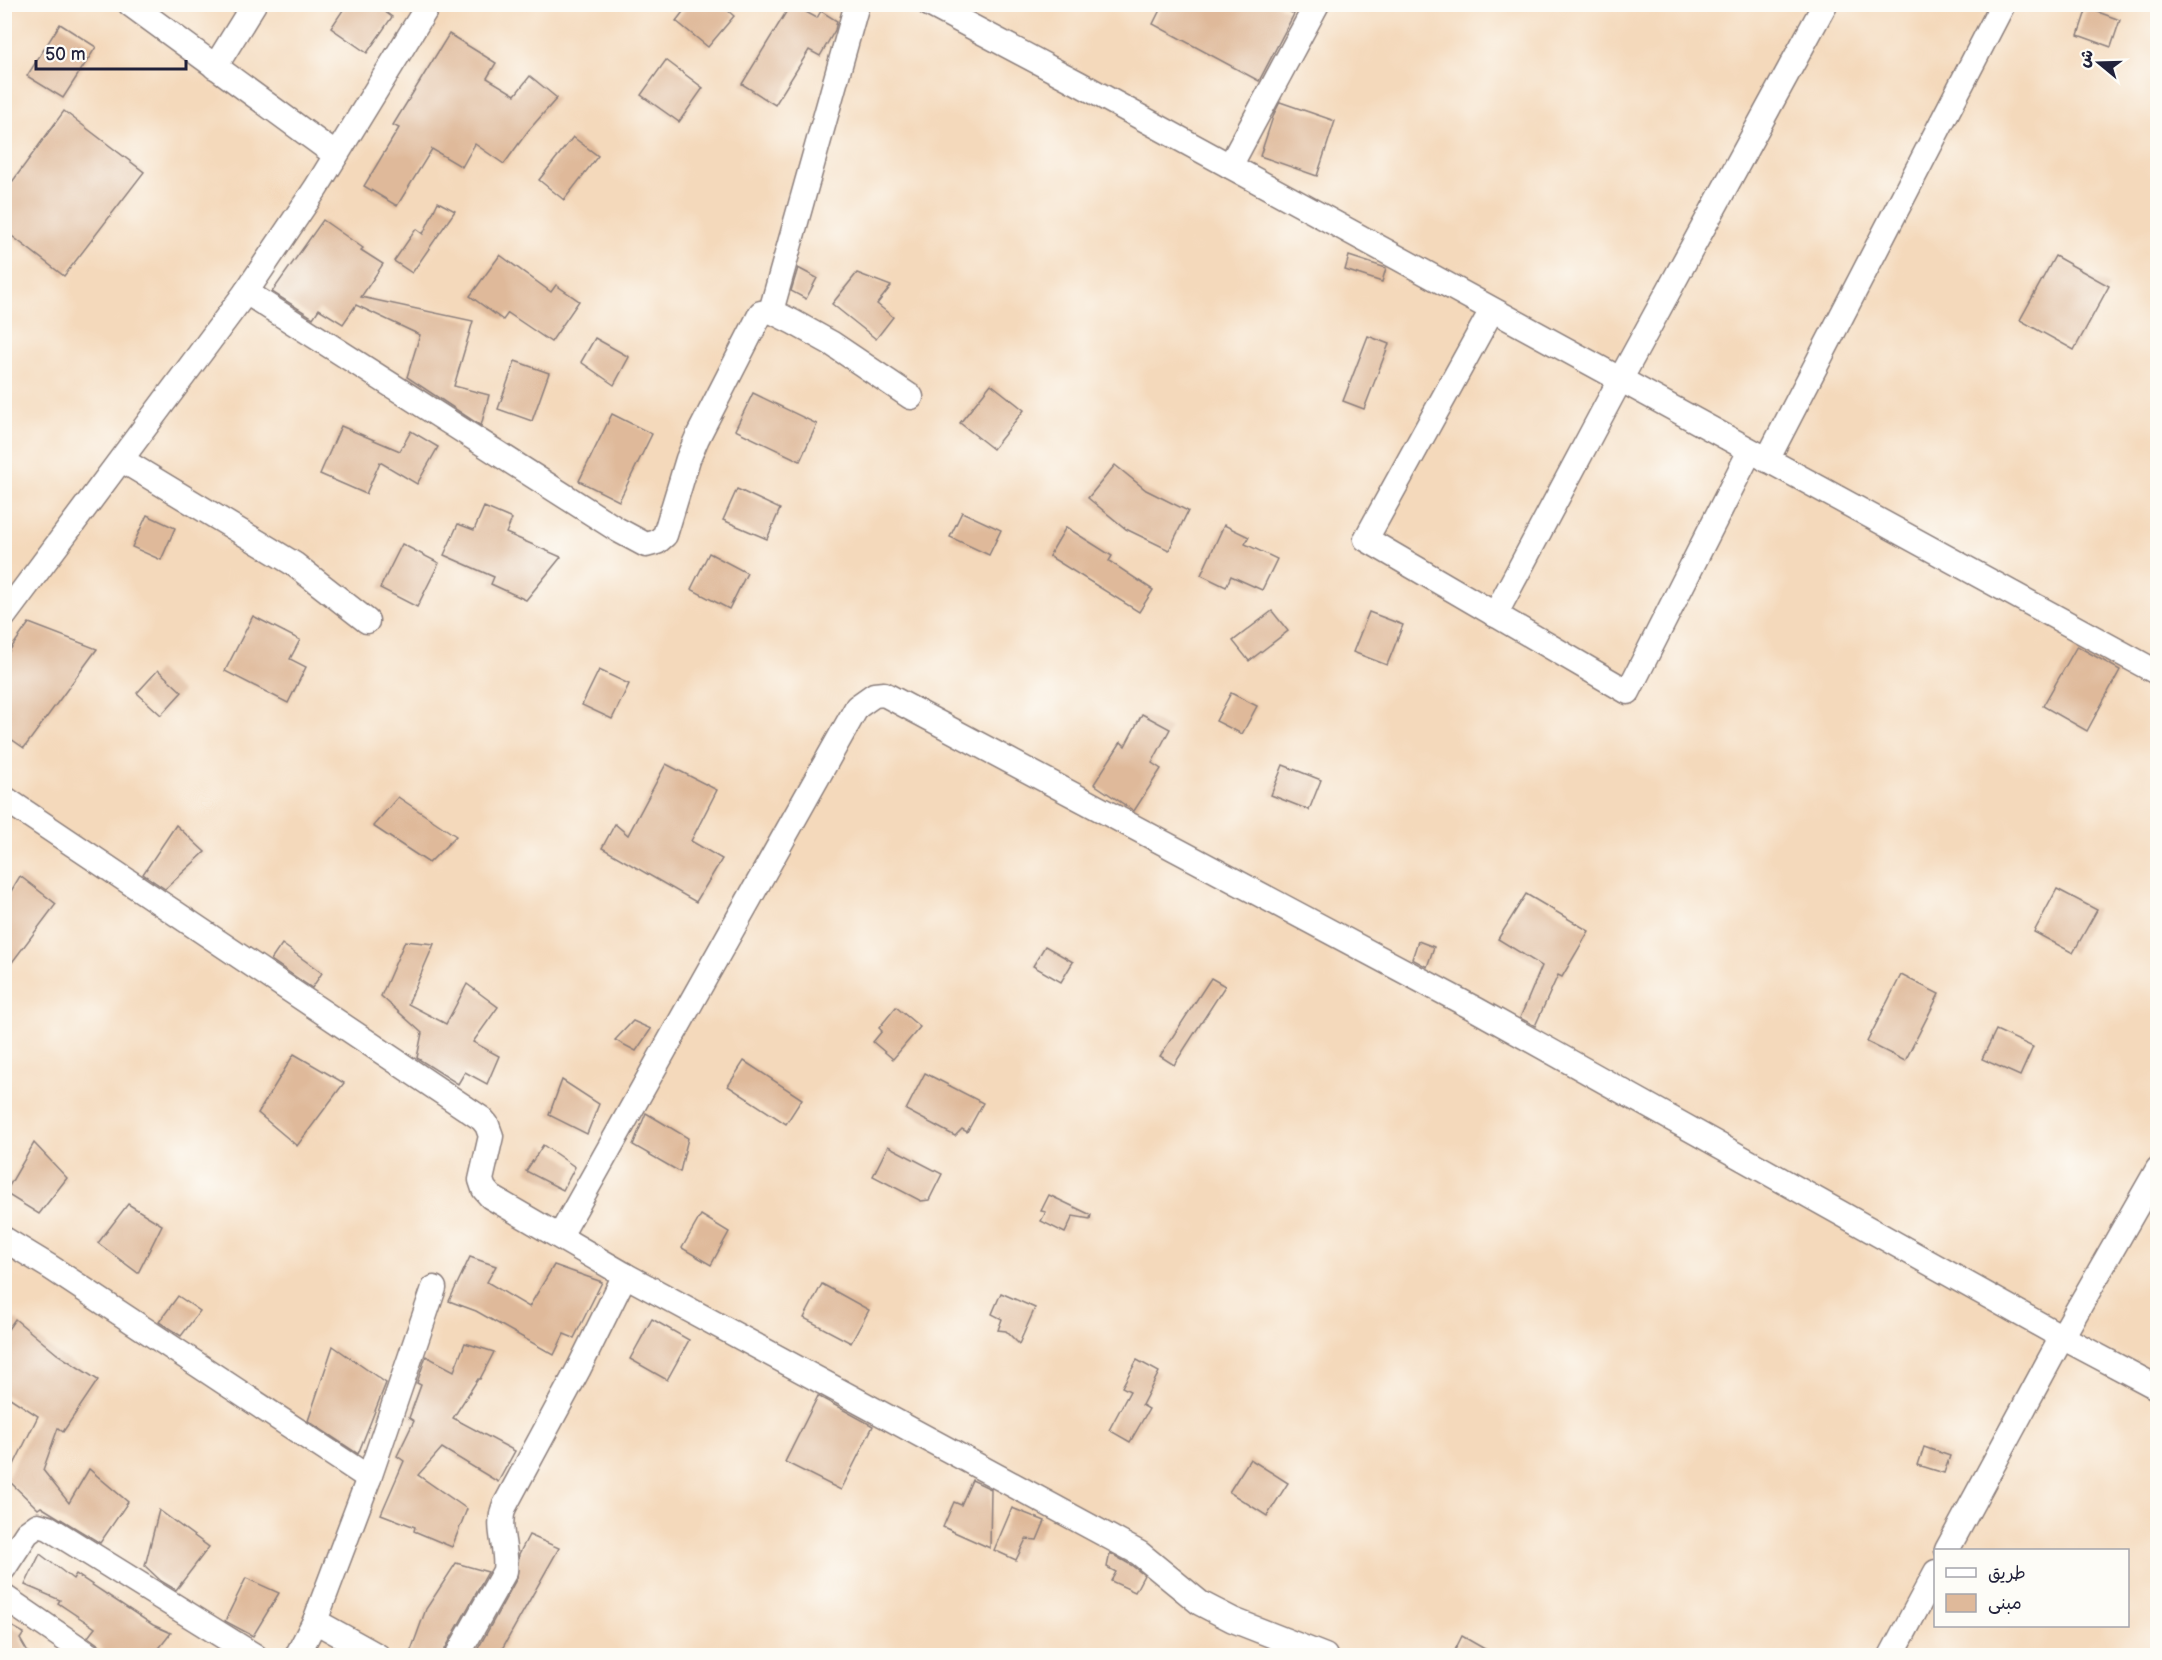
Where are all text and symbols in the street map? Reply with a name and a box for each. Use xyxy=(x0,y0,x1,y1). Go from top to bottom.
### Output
scale bar xyxy=(36,33,186,71)
north arrow xyxy=(2069,33,2129,93)
text: 50 m xyxy=(45,44,86,65)
text: ش xyxy=(2074,47,2098,70)
legend xyxy=(1934,1549,2129,1627)
text: طريق xyxy=(1988,1563,2026,1584)
text: مبنى xyxy=(1988,1593,2022,1614)

